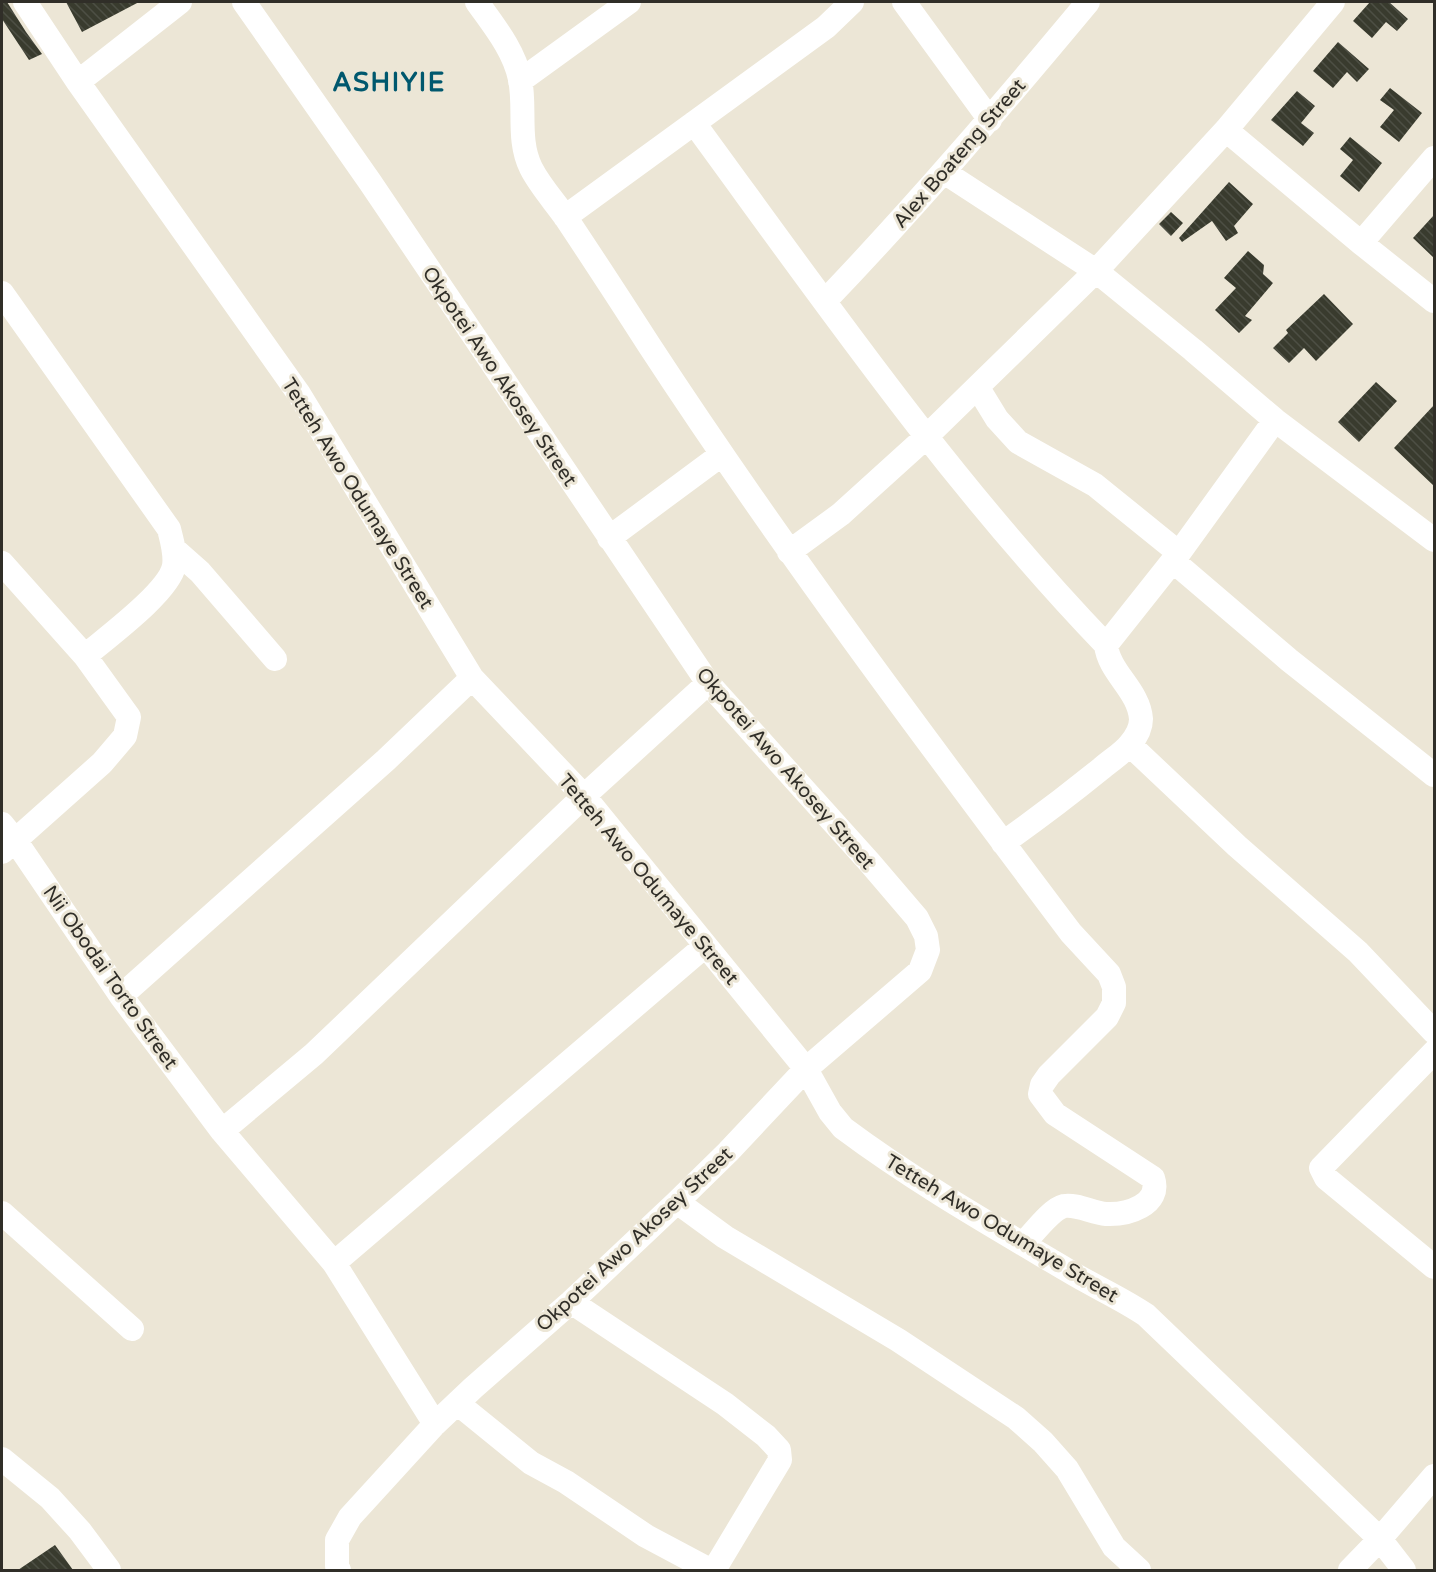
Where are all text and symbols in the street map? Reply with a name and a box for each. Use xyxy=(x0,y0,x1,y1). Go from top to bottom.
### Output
district label: ASHIYIE xyxy=(332,67,446,98)
street label: Alex Boateng Street xyxy=(888,74,1031,233)
street label: Okpotei Awo Akosey Street xyxy=(417,262,582,491)
street label: Tetteh Awo Odumaye Street xyxy=(276,374,438,614)
street label: Okpotei Awo Akosey Street xyxy=(691,663,880,875)
street label: Tetteh Awo Odumaye Street xyxy=(553,769,744,990)
street label: Nii Obodai Torto Street xyxy=(38,881,183,1074)
street label: Okpotei Awo Akosey Street xyxy=(532,1142,738,1337)
street label: Tetteh Awo Odumaye Street xyxy=(881,1150,1123,1308)

